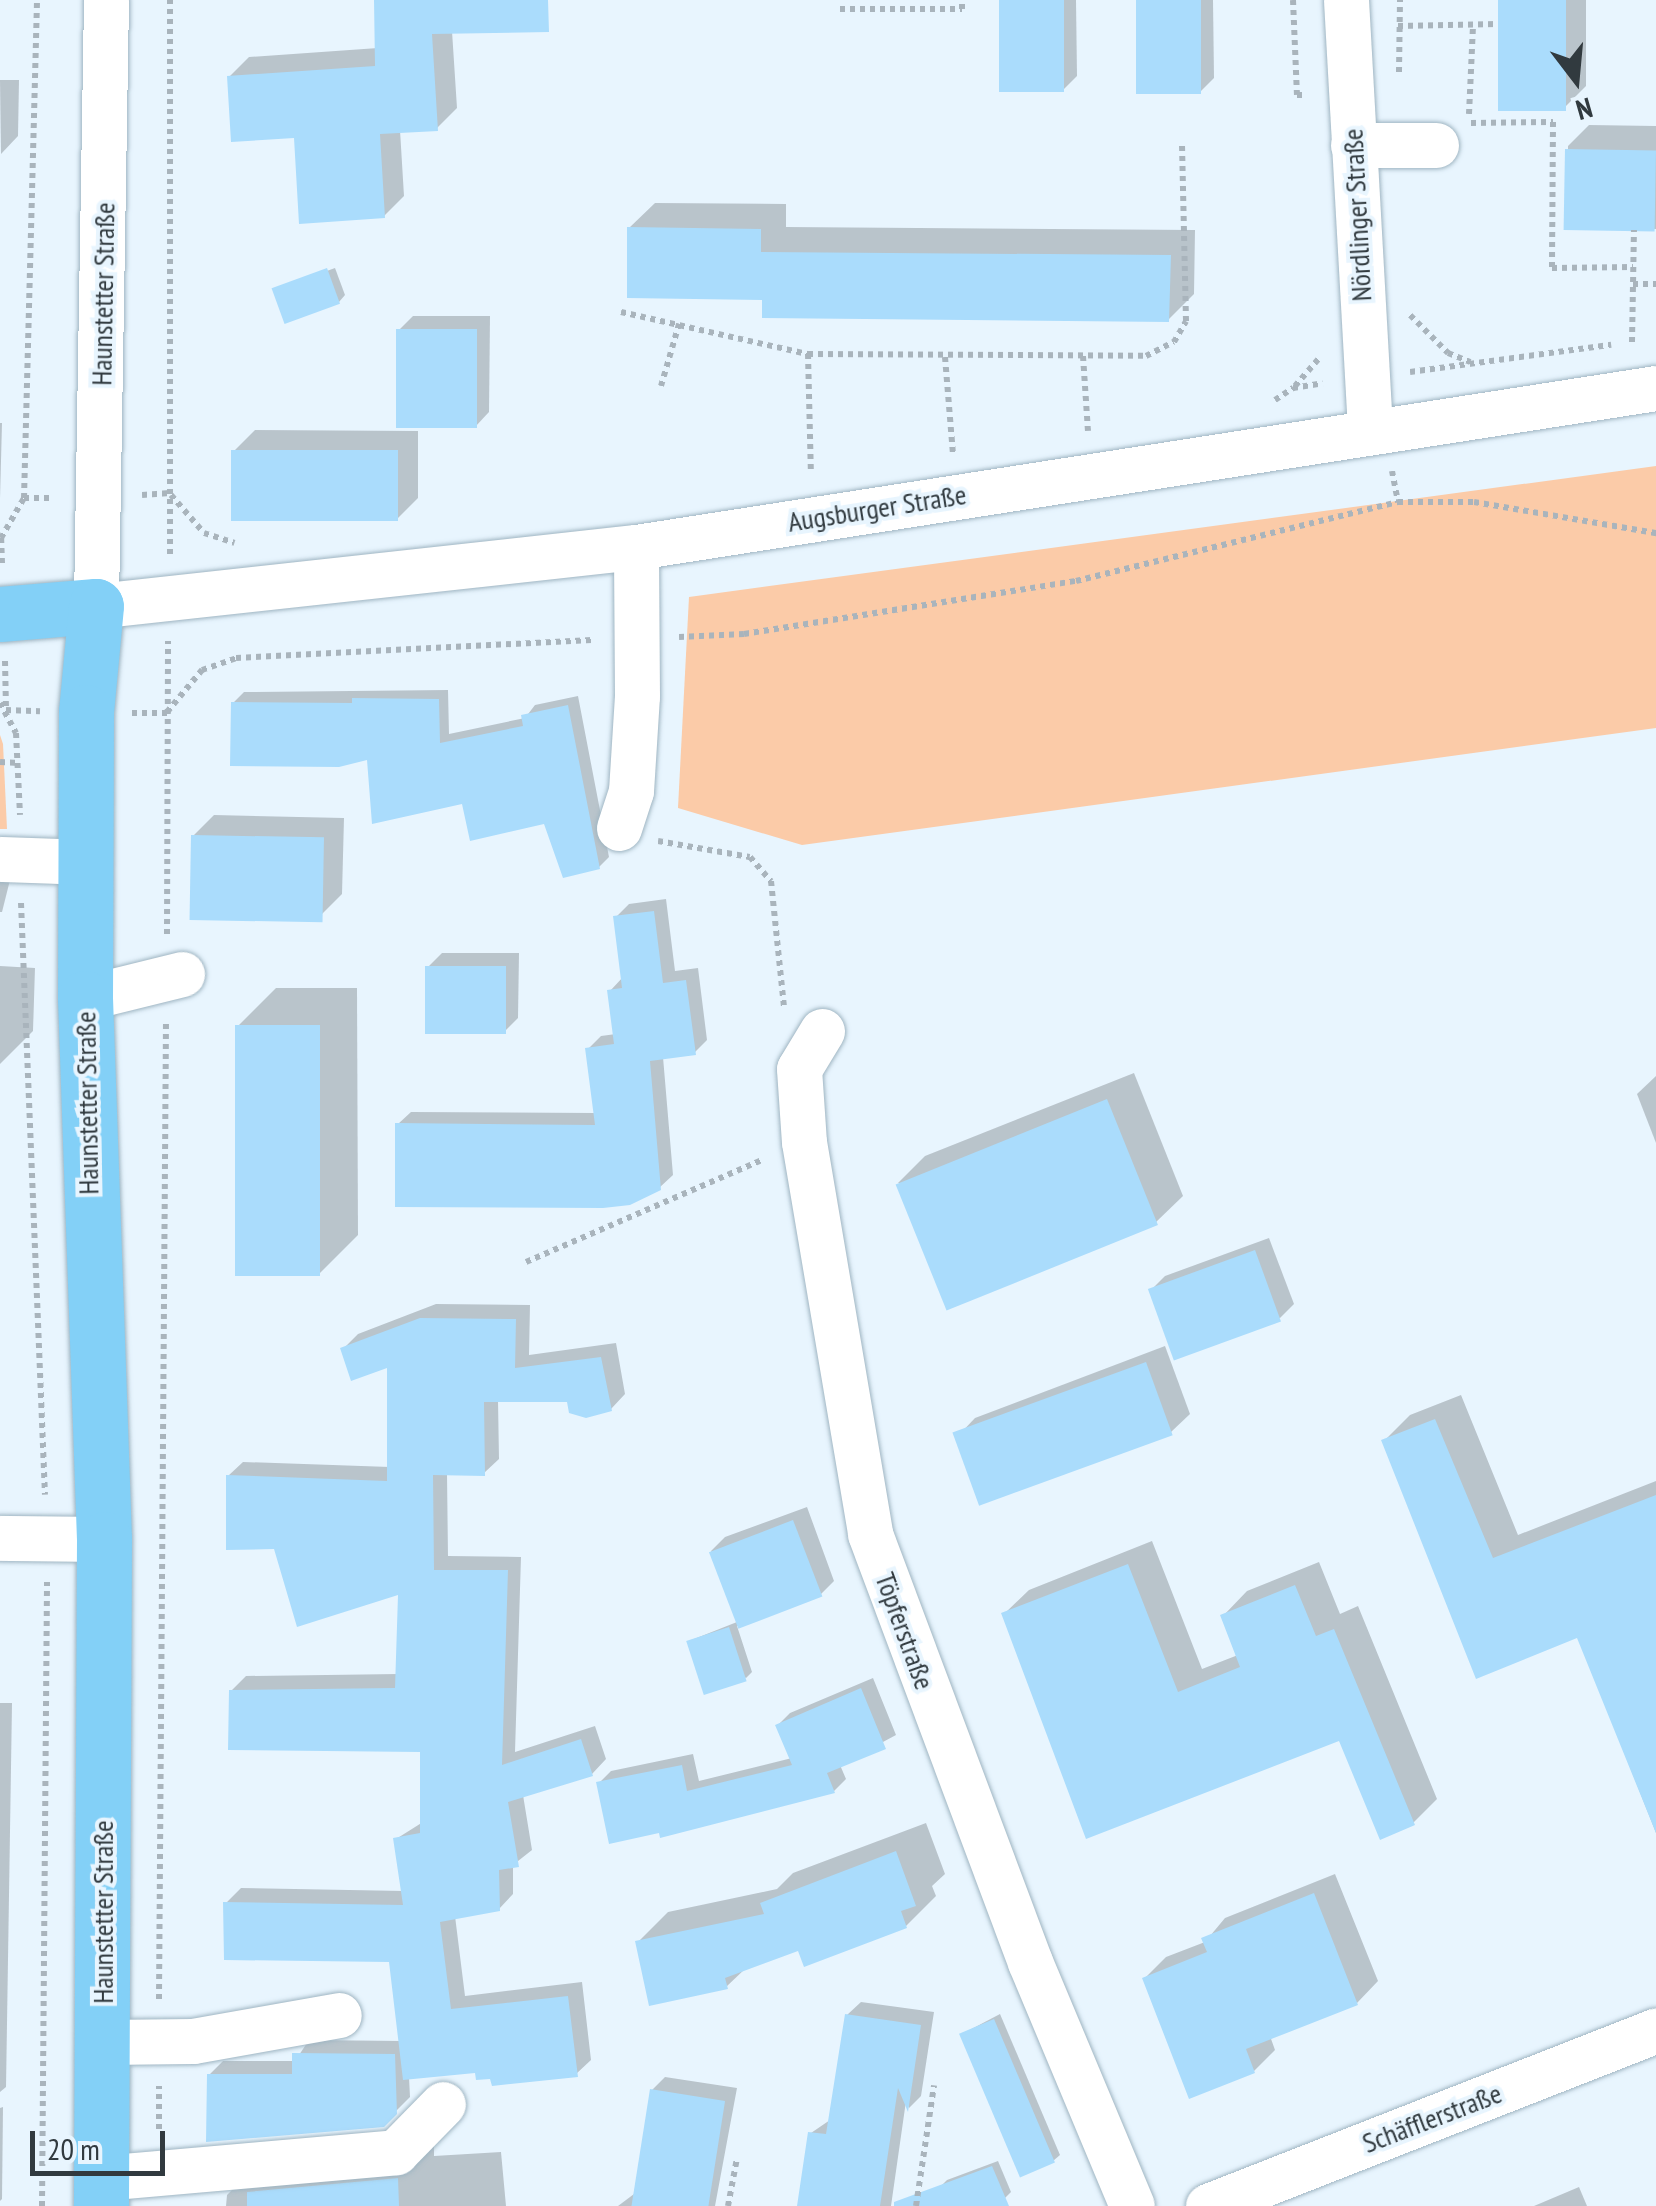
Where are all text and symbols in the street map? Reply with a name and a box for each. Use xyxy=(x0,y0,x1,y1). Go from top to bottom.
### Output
north arrow xyxy=(1526,30,1626,130)
text: N xyxy=(1572,89,1597,129)
street label: Nördlinger Straße xyxy=(1336,128,1378,302)
street label: Haunstetter Straße xyxy=(85,202,121,386)
street label: Augsburger Straße xyxy=(785,477,969,539)
street label: Haunstetter Straße xyxy=(69,1011,105,1195)
street label: Töpferstraße xyxy=(868,1568,942,1694)
street label: Haunstetter Straße xyxy=(86,1820,120,2004)
street label: Schäfflerstraße xyxy=(1358,2076,1506,2160)
scale bar xyxy=(35,2111,170,2173)
text: 20 m xyxy=(47,2129,100,2168)

